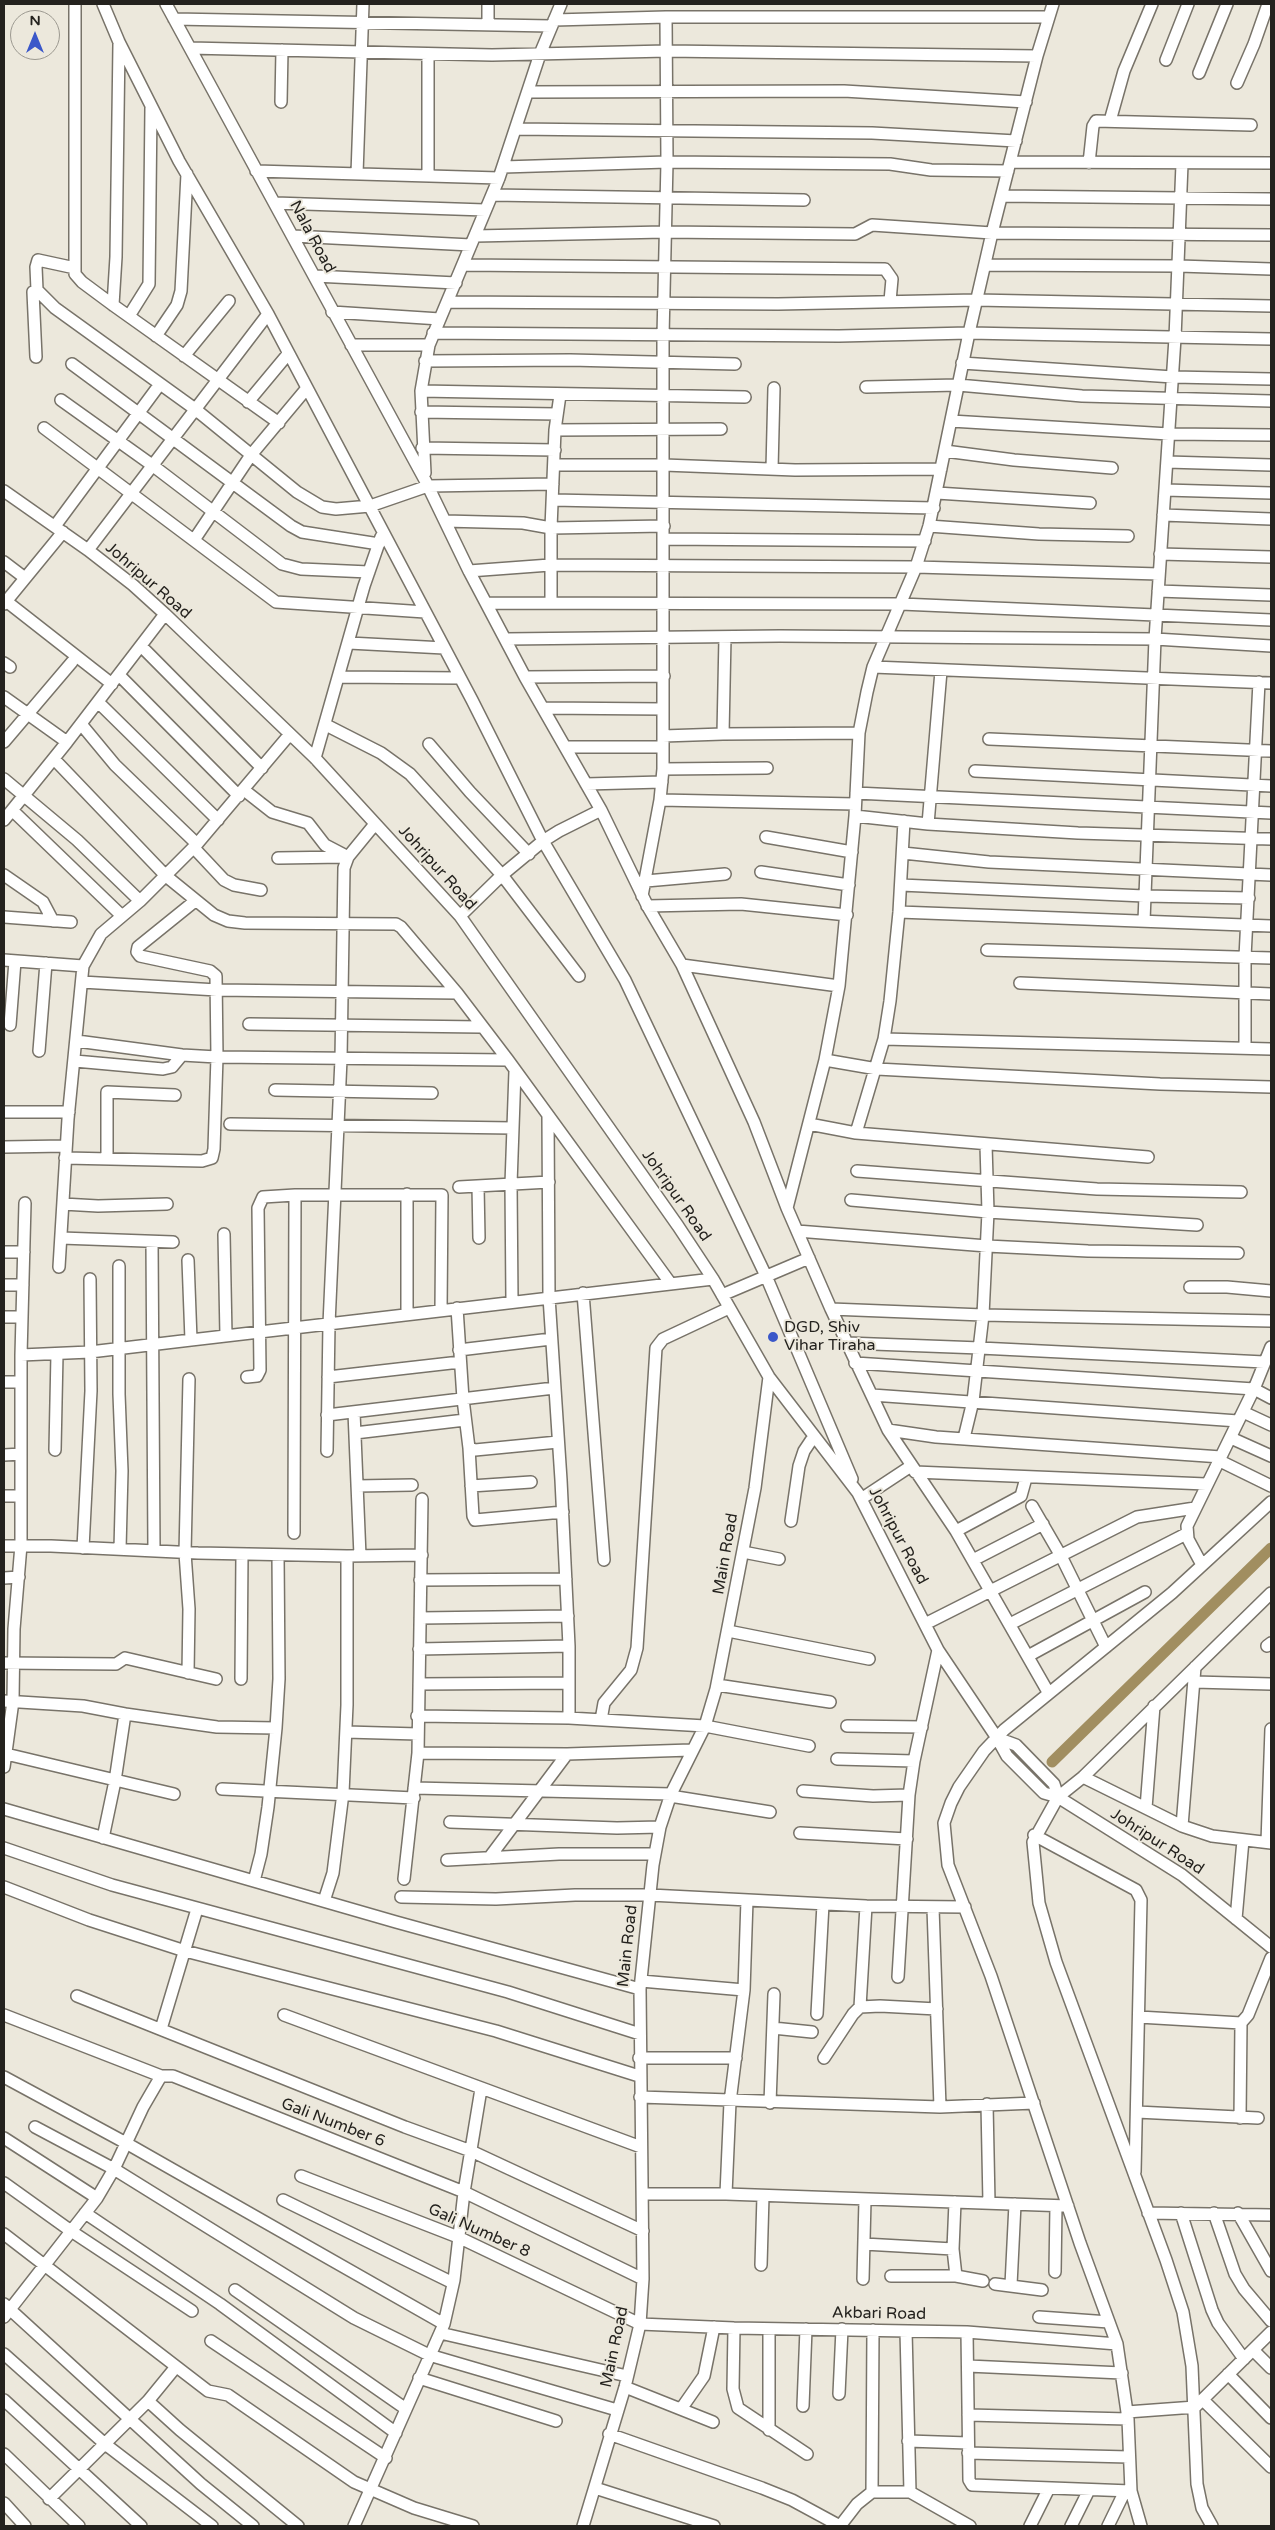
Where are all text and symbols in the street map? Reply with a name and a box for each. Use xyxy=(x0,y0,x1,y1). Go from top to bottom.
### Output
north arrow xyxy=(10,10,60,60)
text: N xyxy=(29,12,41,29)
street label: Nala Road xyxy=(285,198,339,276)
street label: Johripur Road xyxy=(101,539,195,623)
street label: Johripur Road xyxy=(394,822,480,914)
street label: Johripur Road xyxy=(637,1147,715,1245)
place label: DGD, Shiv Vihar Tiraha xyxy=(784,1318,875,1356)
marker: DGD, Shiv Vihar Tiraha xyxy=(766,1330,780,1344)
street label: Johripur Road xyxy=(864,1484,932,1588)
street label: Main Road xyxy=(709,1512,743,1596)
street label: Johripur Road xyxy=(1107,1805,1207,1879)
street label: Main Road xyxy=(614,1904,642,1988)
street label: Gali Number 6 xyxy=(278,2094,388,2152)
street label: Gali Number 8 xyxy=(425,2200,533,2262)
street label: Akbari Road xyxy=(832,2304,926,2324)
street label: Main Road xyxy=(597,2305,633,2389)

